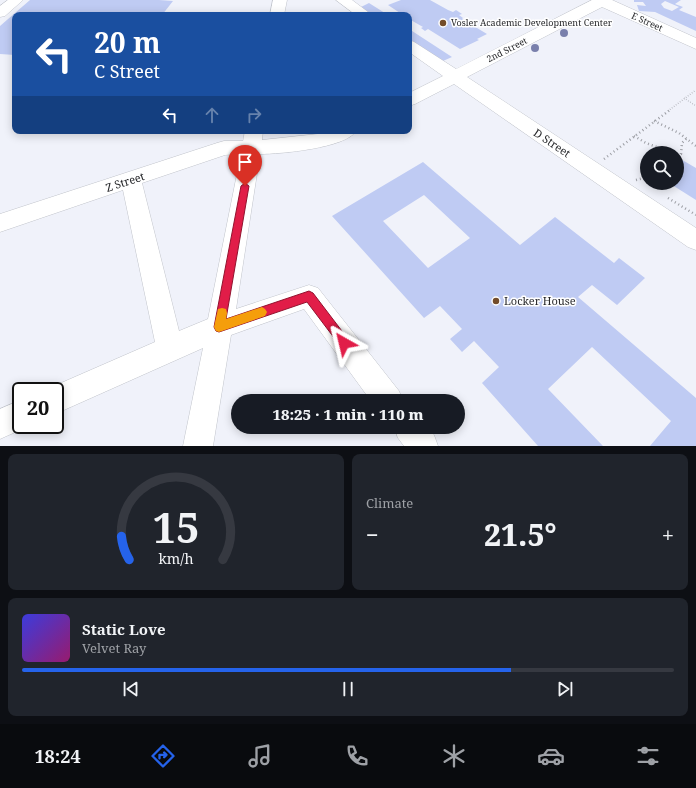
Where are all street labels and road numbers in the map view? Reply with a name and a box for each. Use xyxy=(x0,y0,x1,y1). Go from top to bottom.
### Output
street label: E Street xyxy=(629,9,665,34)
street label: 2nd Street xyxy=(484,34,529,65)
street label: D Street xyxy=(531,125,574,160)
street label: Z Street xyxy=(103,168,146,195)

